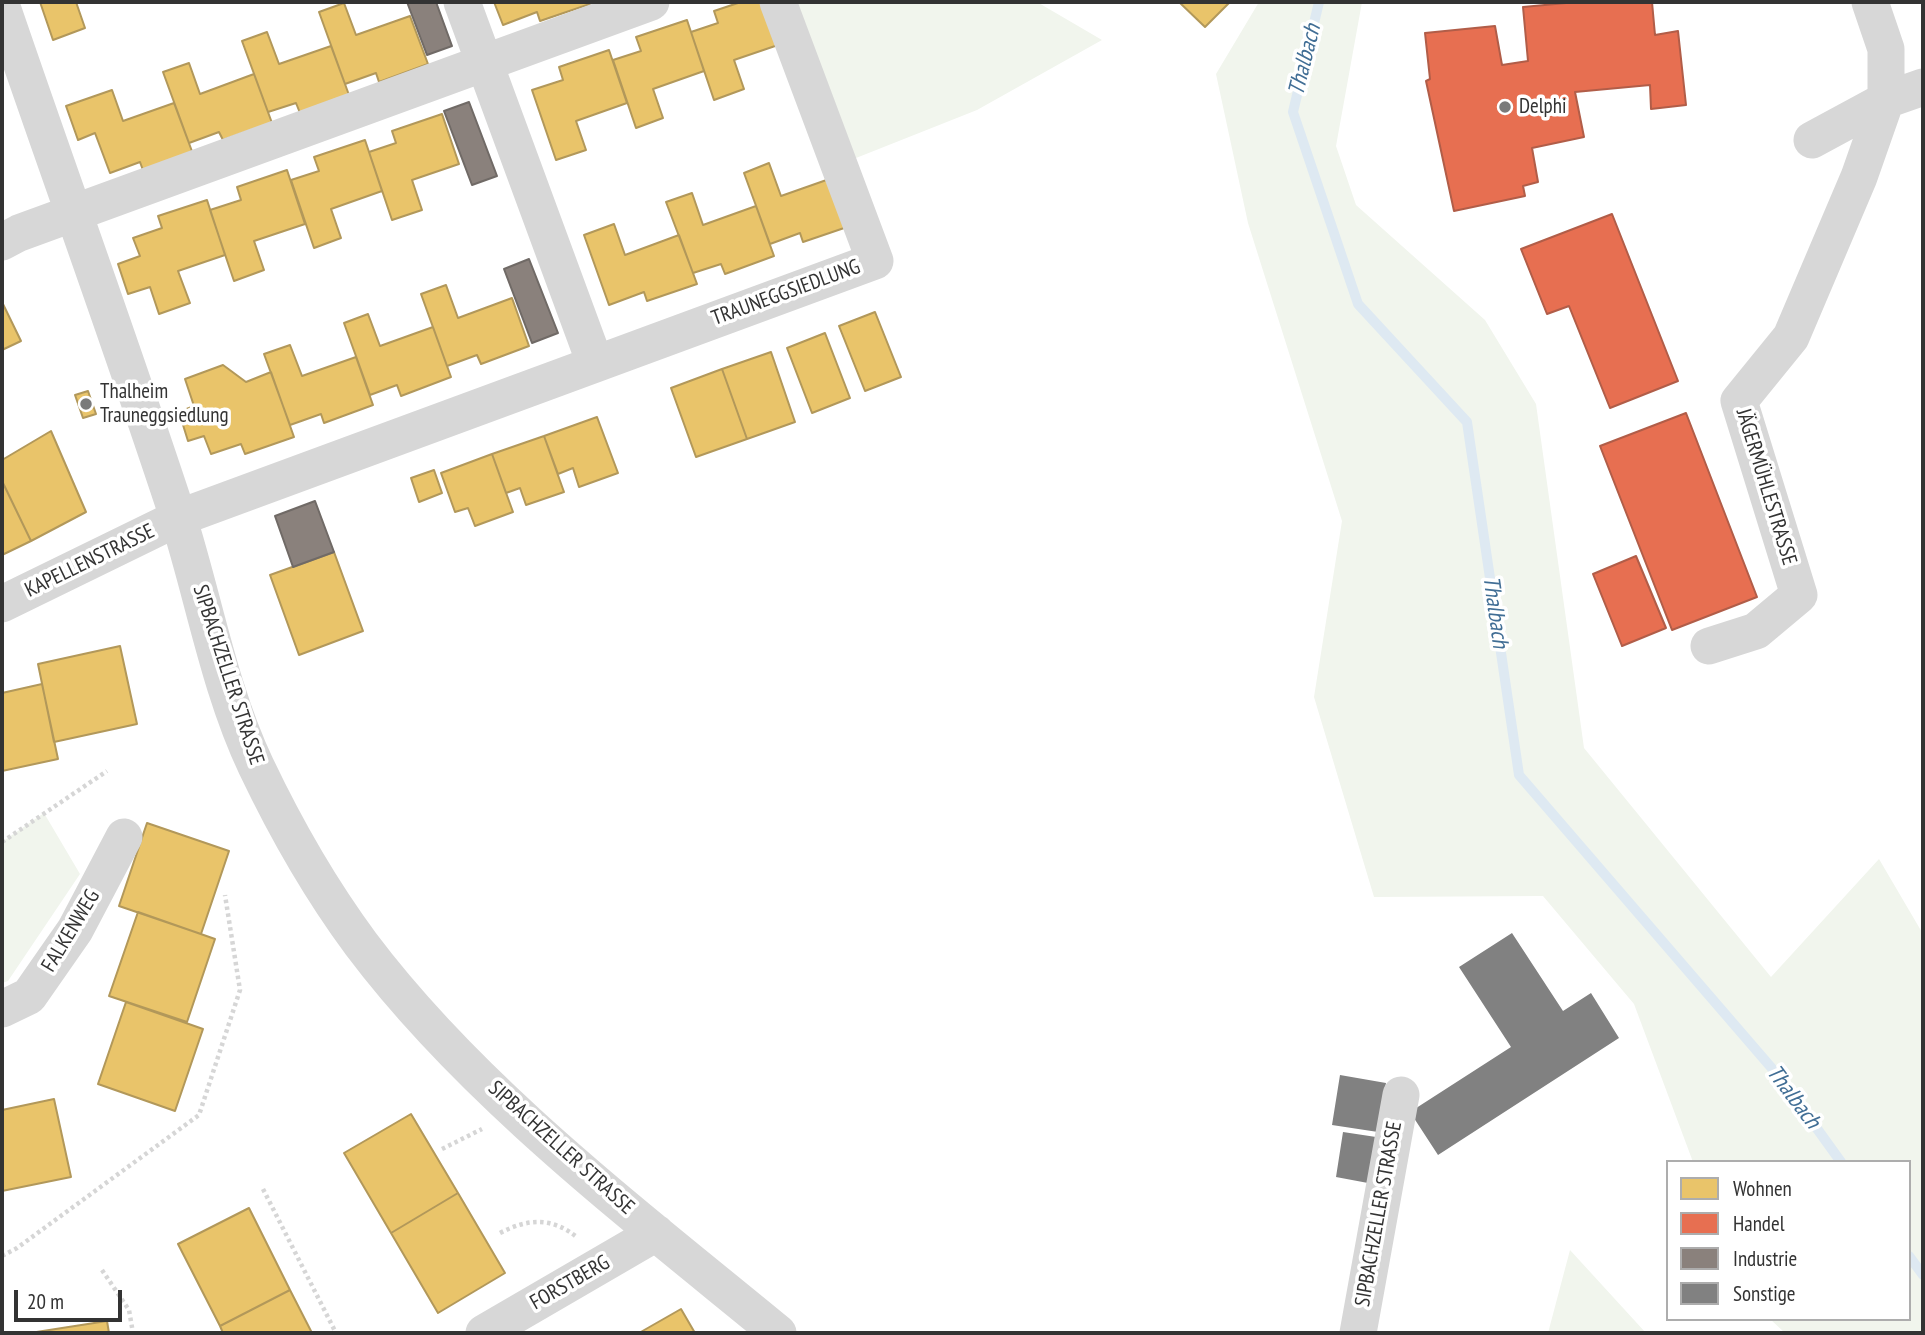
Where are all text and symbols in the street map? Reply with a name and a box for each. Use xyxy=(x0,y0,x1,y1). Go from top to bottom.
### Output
water label: Thalbach xyxy=(1283,22,1327,98)
place label: Delphi xyxy=(1519,94,1567,120)
marker: Delphi xyxy=(1497,99,1513,115)
street label: TRAUNEGGSIEDLUNG xyxy=(708,254,864,332)
place label: Thalheim Trauneggsiedlung xyxy=(100,379,228,429)
marker: Thalheim Trauneggsiedlung xyxy=(78,396,94,412)
street label: JÄGERMÜHLESTRASSE xyxy=(1730,406,1802,568)
street label: KAPELLENSTRASSE xyxy=(21,519,159,603)
water label: Thalbach xyxy=(1476,574,1514,650)
street label: SIPBACHZELLER STRASSE xyxy=(187,582,269,768)
street label: FALKENWEG xyxy=(37,885,105,977)
water label: Thalbach xyxy=(1760,1060,1826,1134)
street label: SIPBACHZELLER STRASSE xyxy=(483,1076,639,1220)
street label: SIPBACHZELLER STRASSE xyxy=(1350,1119,1408,1309)
legend xyxy=(1666,1160,1911,1321)
text: Wohnen xyxy=(1733,1175,1792,1202)
text: Handel xyxy=(1733,1210,1785,1237)
text: Industrie xyxy=(1733,1245,1797,1272)
street label: FORSTBERG xyxy=(526,1250,614,1316)
scale bar xyxy=(18,1276,126,1320)
text: Sonstige xyxy=(1733,1280,1795,1307)
text: 20 m xyxy=(27,1288,64,1315)

